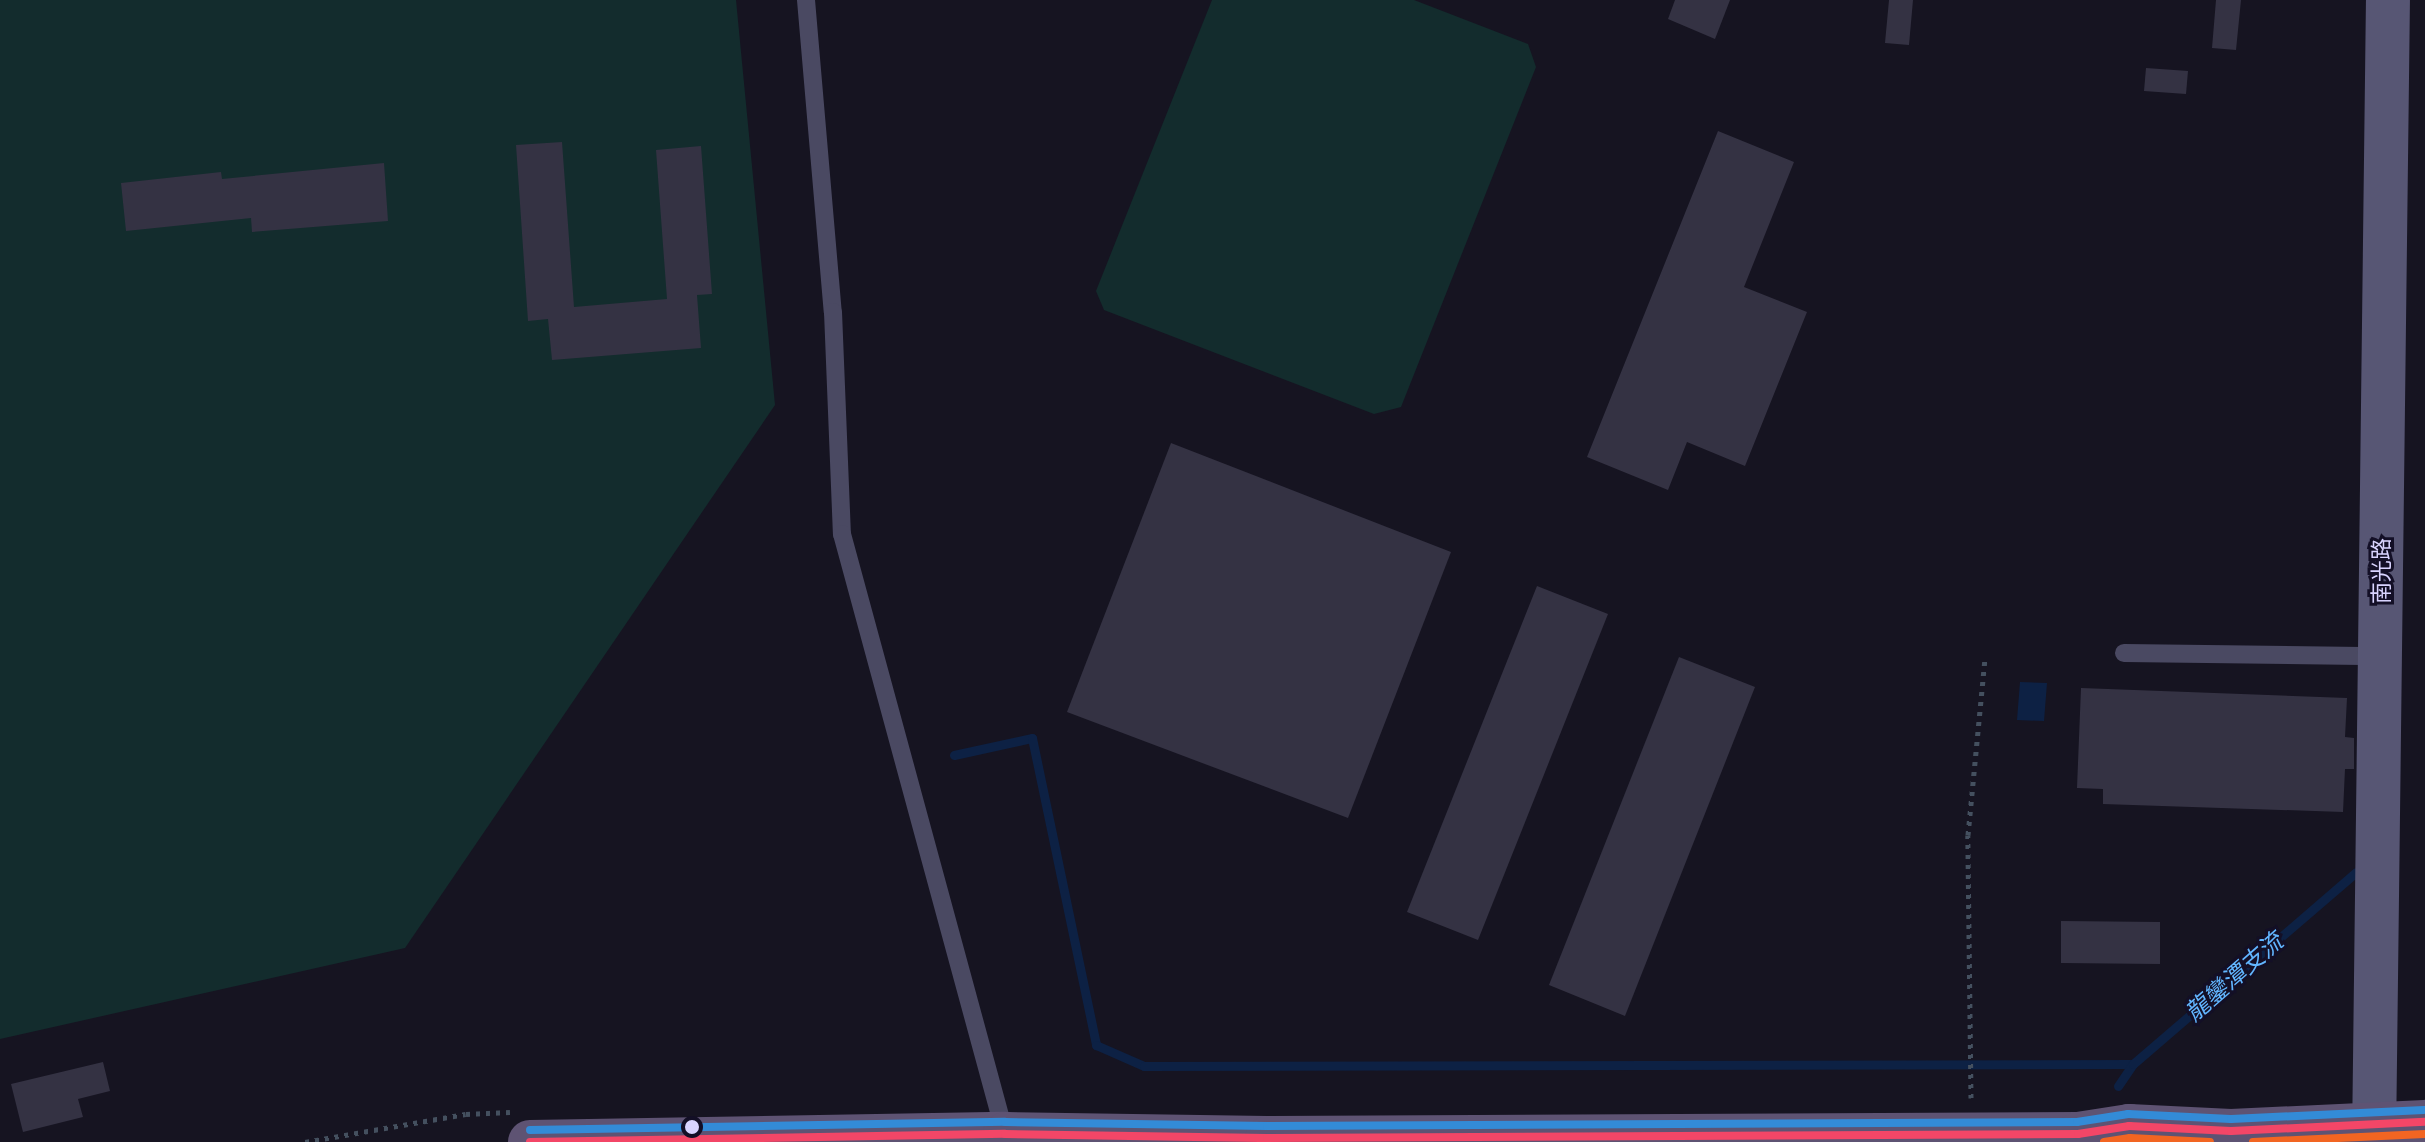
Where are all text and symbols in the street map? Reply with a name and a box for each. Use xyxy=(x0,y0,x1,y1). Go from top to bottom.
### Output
street label: 南光路 xyxy=(2369,538,2395,604)
water label: 龍鑾潭支流 xyxy=(2179,927,2289,1027)
unlabelled marker xyxy=(684,1119,700,1135)

